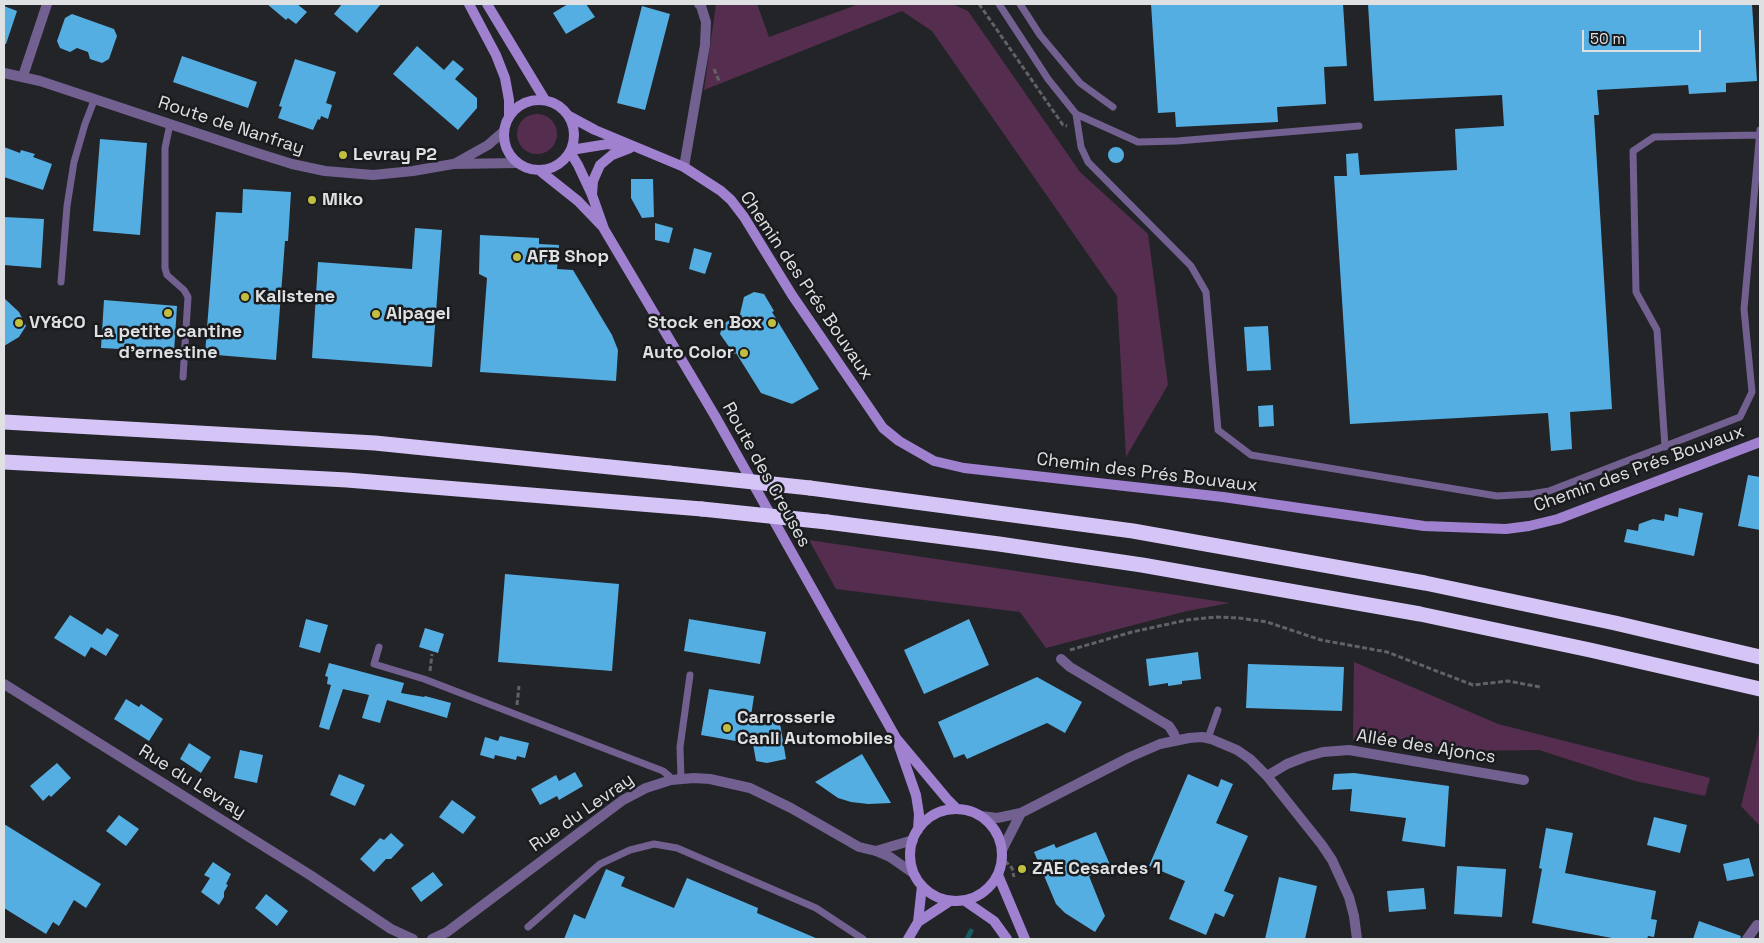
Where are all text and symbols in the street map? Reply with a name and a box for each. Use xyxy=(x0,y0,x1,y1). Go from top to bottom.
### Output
scale bar xyxy=(1584,20,1703,52)
text: 50 m xyxy=(1590,29,1625,48)
street label: Route de Nanfray xyxy=(155,92,307,160)
place label: Levray P2 xyxy=(353,144,437,166)
marker: Levray P2 xyxy=(337,149,349,161)
street label: Chemin des Prés Bouvaux xyxy=(735,188,877,384)
place label: Miko xyxy=(322,189,363,211)
marker: Miko xyxy=(306,194,318,206)
place label: AFB Shop xyxy=(527,246,609,268)
marker: AFB Shop xyxy=(511,251,523,263)
place label: Kalistene xyxy=(255,286,335,308)
marker: Kalistene xyxy=(239,291,251,303)
place label: Alpagel xyxy=(386,303,451,325)
marker: La petite cantine d'ernestine xyxy=(162,307,174,319)
marker: Alpagel xyxy=(370,308,382,320)
place label: VY&CO xyxy=(29,312,86,334)
place label: Stock en Box xyxy=(648,312,762,334)
marker: VY&CO xyxy=(13,317,25,329)
marker: Stock en Box xyxy=(766,317,778,329)
place label: La petite cantine d'ernestine xyxy=(94,321,242,364)
place label: Auto Color xyxy=(642,342,734,364)
marker: Auto Color xyxy=(738,347,750,359)
street label: Route des Creuses xyxy=(717,399,815,551)
street label: Chemin des Prés Bouvaux xyxy=(1531,421,1747,517)
street label: Chemin des Prés Bouvaux xyxy=(1035,449,1259,497)
place label: Carrosserie Canli Automobiles xyxy=(737,707,893,750)
marker: Carrosserie Canli Automobiles xyxy=(721,722,733,734)
street label: Allée des Ajoncs xyxy=(1355,725,1497,769)
street label: Rue du Levray xyxy=(134,740,250,824)
street label: Rue du Levray xyxy=(526,769,638,857)
place label: ZAE Cesardes 1 xyxy=(1032,858,1161,880)
marker: ZAE Cesardes 1 xyxy=(1016,863,1028,875)

